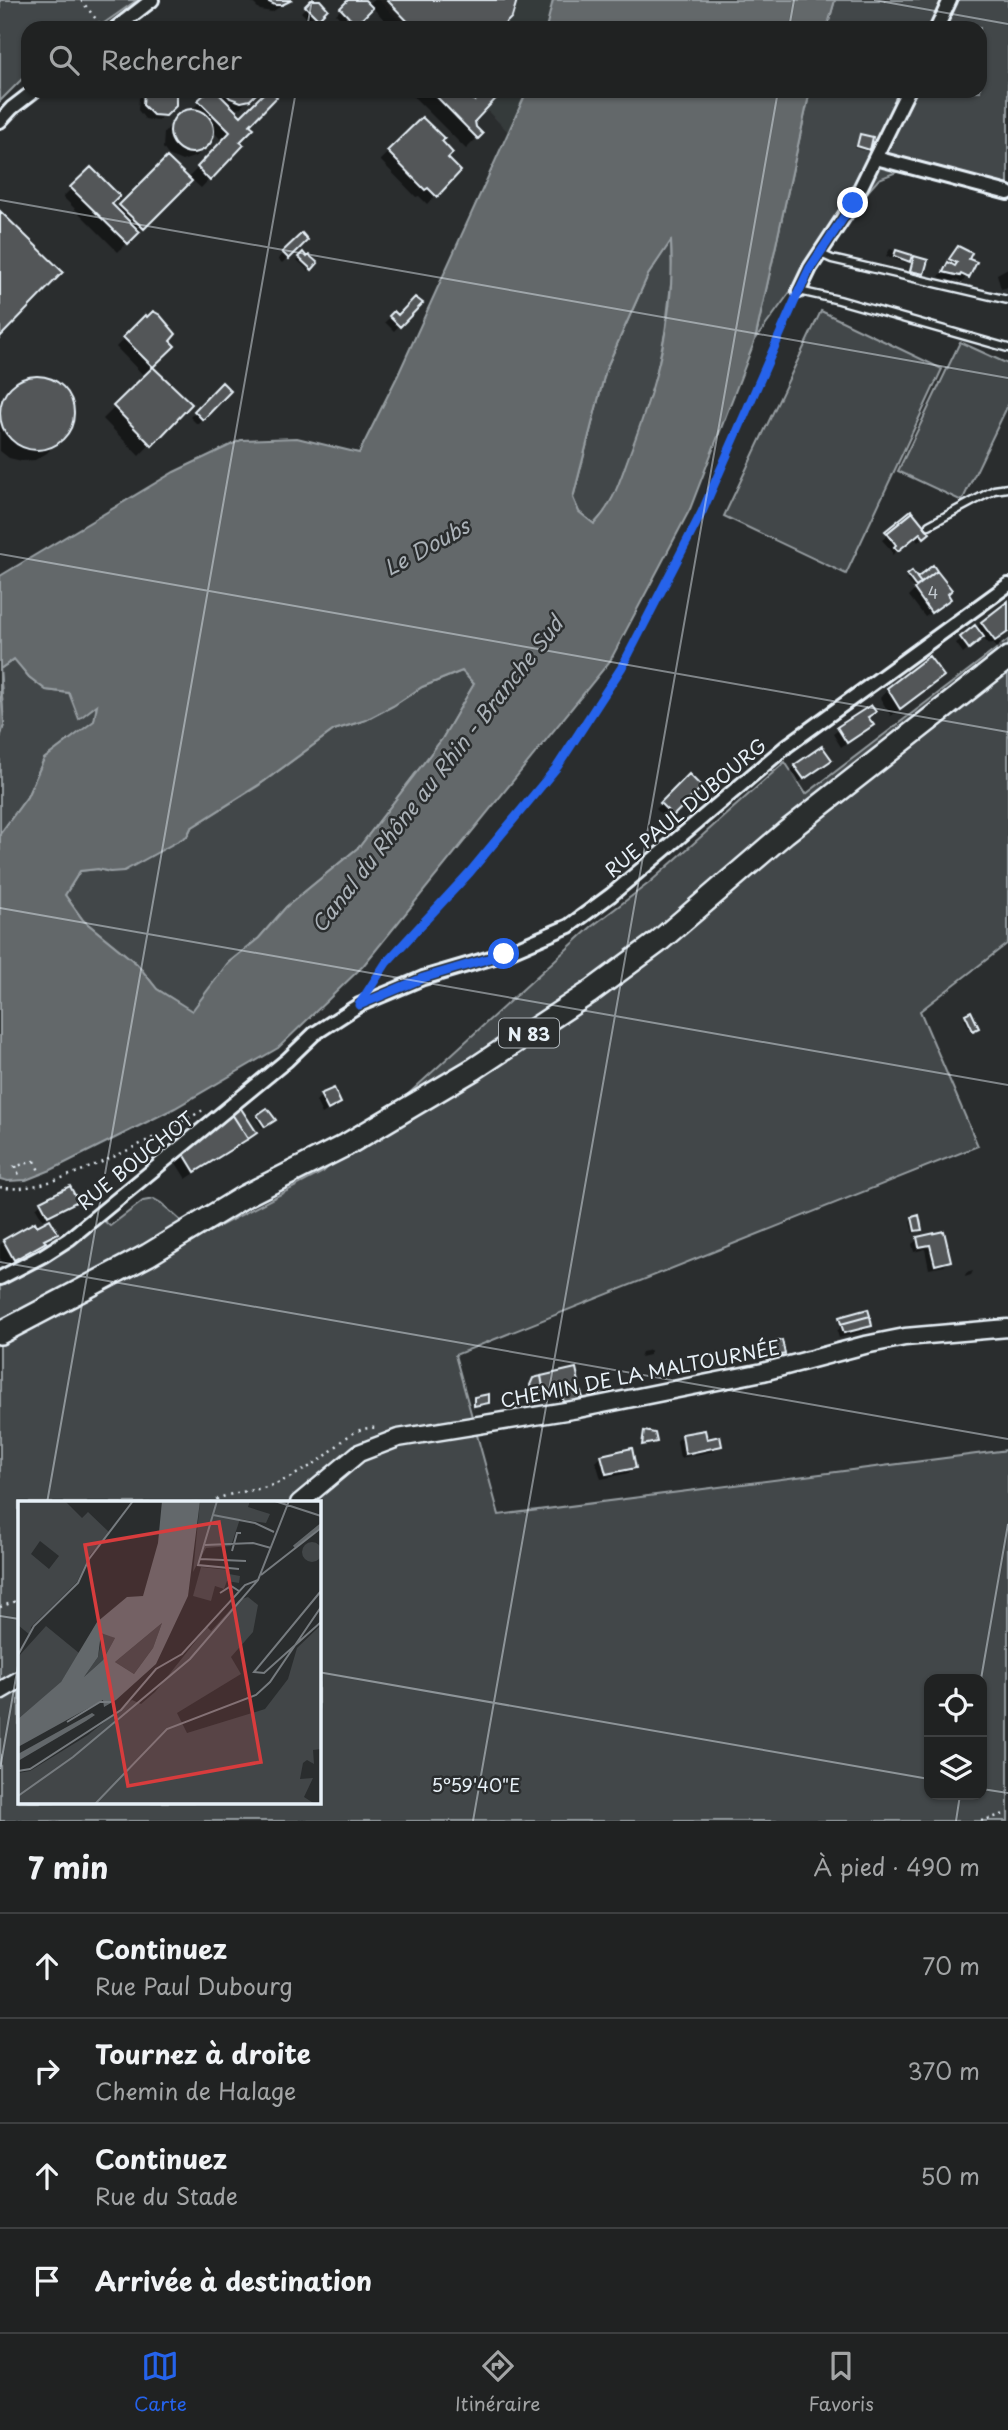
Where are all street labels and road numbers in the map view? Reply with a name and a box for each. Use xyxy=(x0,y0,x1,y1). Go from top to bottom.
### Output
street label: RUE PAUL DUBOURG xyxy=(598,731,772,883)
road number: N 83 xyxy=(499,1018,559,1048)
street label: RUE BOUCHOT xyxy=(71,1104,200,1216)
street label: CHEMIN DE LA MALTOURNÉE xyxy=(498,1332,782,1414)

